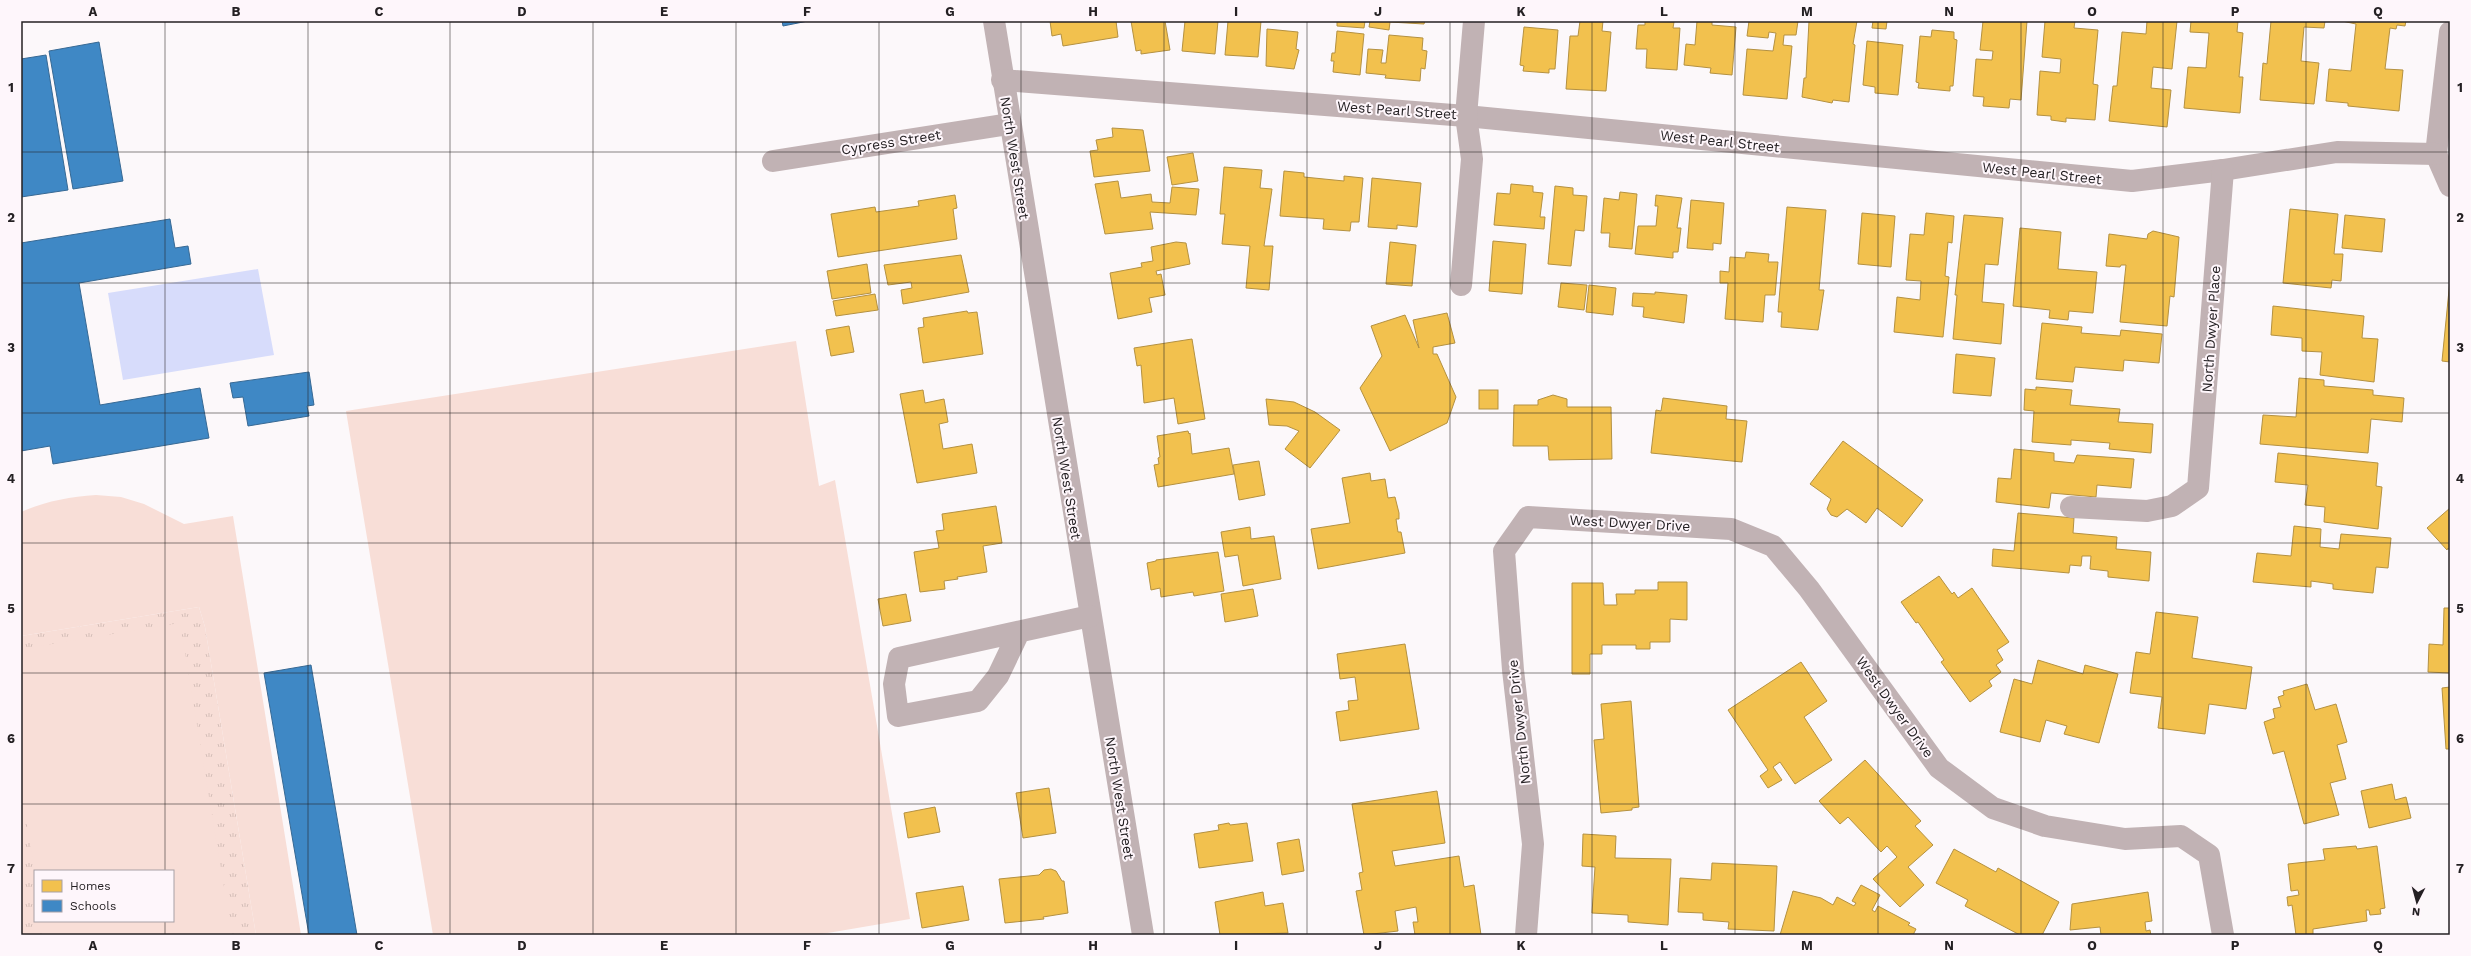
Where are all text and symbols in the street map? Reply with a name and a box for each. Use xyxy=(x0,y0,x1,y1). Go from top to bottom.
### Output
text: A xyxy=(89,4,98,19)
text: B xyxy=(232,4,241,19)
text: C xyxy=(375,4,384,19)
text: D xyxy=(517,4,527,19)
text: E xyxy=(660,4,668,19)
text: F xyxy=(803,4,811,19)
text: G xyxy=(945,4,955,19)
text: H xyxy=(1088,4,1098,19)
text: I xyxy=(1234,4,1238,19)
text: J xyxy=(1374,4,1382,19)
text: K xyxy=(1516,4,1526,19)
text: L xyxy=(1660,4,1668,19)
text: M xyxy=(1801,4,1813,19)
text: N xyxy=(1944,4,1954,19)
text: O xyxy=(2087,4,2097,19)
text: P xyxy=(2231,4,2240,19)
text: Q xyxy=(2373,4,2383,19)
text: 1 xyxy=(8,80,14,95)
text: 1 xyxy=(2457,80,2463,95)
street label: North West Street xyxy=(997,95,1033,221)
street label: West Pearl Street xyxy=(1337,98,1457,122)
street label: Cypress Street xyxy=(840,126,942,158)
street label: West Pearl Street xyxy=(1660,127,1781,155)
street label: West Pearl Street xyxy=(1982,159,2103,187)
text: 2 xyxy=(7,210,15,225)
text: 2 xyxy=(2456,210,2464,225)
street label: North Dwyer Place xyxy=(2199,265,2223,393)
text: 3 xyxy=(7,340,15,355)
text: 3 xyxy=(2456,340,2464,355)
street label: North West Street xyxy=(1049,415,1085,541)
text: 4 xyxy=(7,471,16,486)
text: 4 xyxy=(2456,471,2465,486)
street label: West Dwyer Drive xyxy=(1569,512,1691,534)
text: 5 xyxy=(7,601,15,616)
text: 5 xyxy=(2456,601,2464,616)
street label: West Dwyer Drive xyxy=(1853,653,1937,761)
street label: North Dwyer Drive xyxy=(1505,659,1533,785)
text: 6 xyxy=(7,731,15,746)
text: 6 xyxy=(2456,731,2464,746)
street label: North West Street xyxy=(1102,735,1138,861)
text: 7 xyxy=(7,861,15,876)
text: 7 xyxy=(2456,861,2464,876)
legend xyxy=(34,870,174,922)
text: Homes xyxy=(70,879,111,893)
north arrow xyxy=(2397,882,2437,922)
text: Schools xyxy=(70,899,116,913)
text: N xyxy=(2411,905,2421,918)
text: A xyxy=(89,938,98,953)
text: B xyxy=(232,938,241,953)
text: C xyxy=(375,938,384,953)
text: D xyxy=(517,938,527,953)
text: E xyxy=(660,938,668,953)
text: F xyxy=(803,938,811,953)
text: G xyxy=(945,938,955,953)
text: H xyxy=(1088,938,1098,953)
text: I xyxy=(1234,938,1238,953)
text: J xyxy=(1374,938,1382,953)
text: K xyxy=(1516,938,1526,953)
text: L xyxy=(1660,938,1668,953)
text: M xyxy=(1801,938,1813,953)
text: N xyxy=(1944,938,1954,953)
text: O xyxy=(2087,938,2097,953)
text: P xyxy=(2231,938,2240,953)
text: Q xyxy=(2373,938,2383,953)

